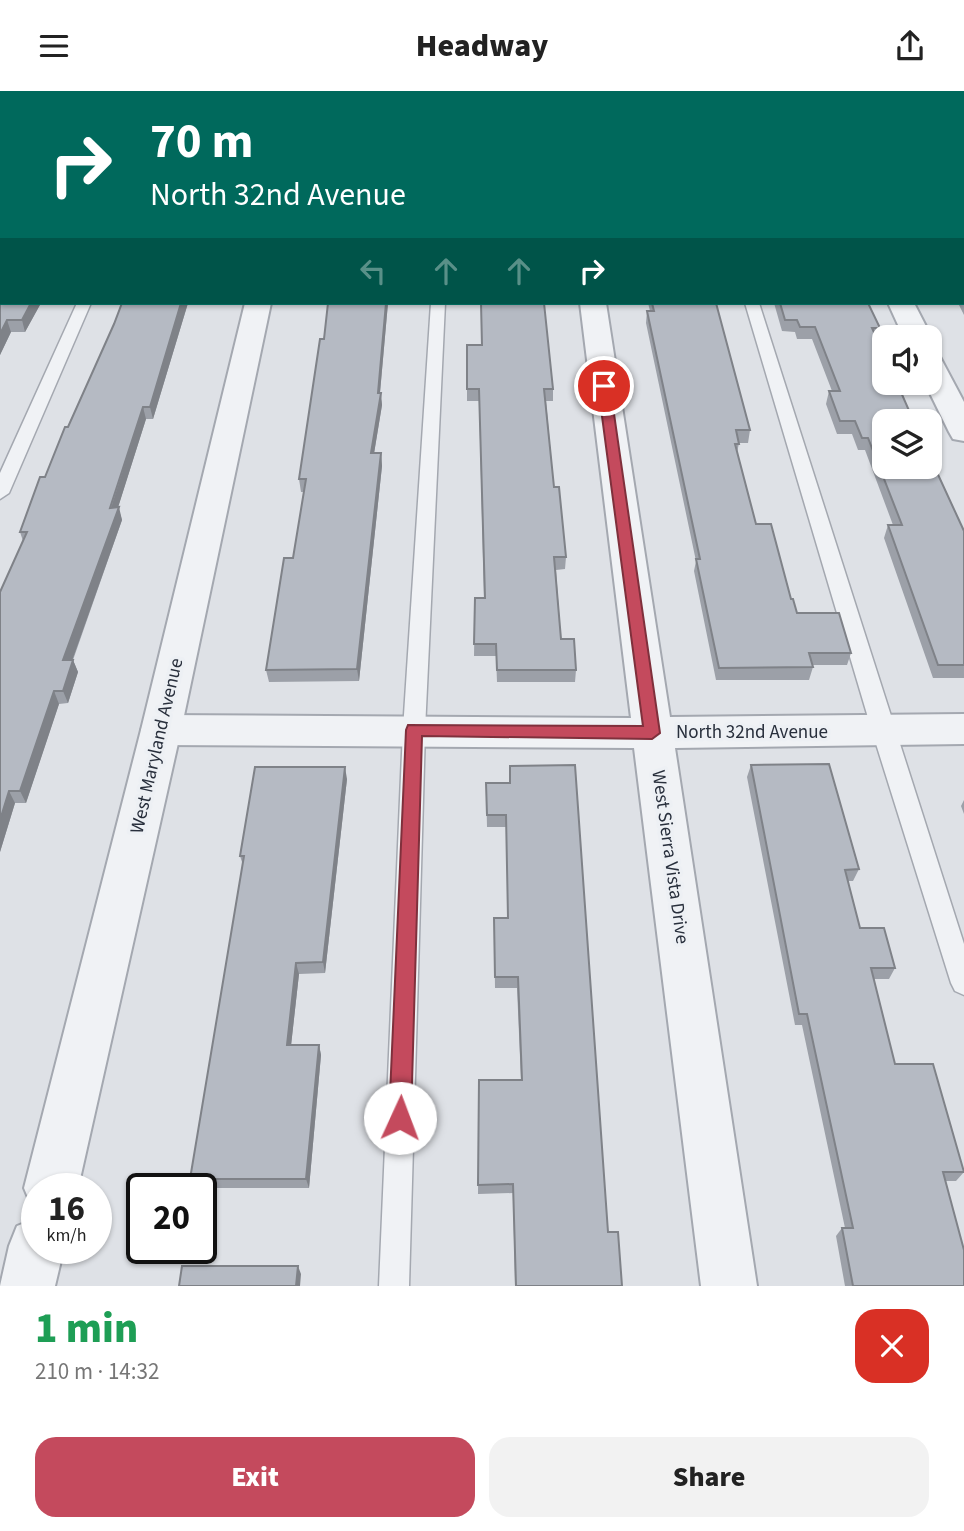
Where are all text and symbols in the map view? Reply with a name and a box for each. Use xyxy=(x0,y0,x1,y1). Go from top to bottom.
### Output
text: Headway xyxy=(416,23,548,69)
icon: menu xyxy=(35,27,73,65)
icon: share xyxy=(891,27,929,65)
text: 70 m xyxy=(150,107,254,177)
icon: right xyxy=(35,119,126,210)
text: North 32nd Avenue xyxy=(150,172,406,218)
icon: left xyxy=(354,252,392,290)
icon: ahead xyxy=(427,252,465,290)
icon: ahead xyxy=(500,252,538,290)
icon: right xyxy=(573,252,611,290)
map controls xyxy=(872,325,942,479)
button: sound xyxy=(872,325,942,395)
pin xyxy=(574,356,634,416)
icon: arrive xyxy=(585,367,623,405)
button: layers xyxy=(872,409,942,479)
street label: West Maryland Avenue xyxy=(124,656,190,836)
street label: North 32nd Avenue xyxy=(676,719,828,746)
street label: West Sierra Vista Drive xyxy=(644,768,696,946)
position arrow xyxy=(363,1081,437,1155)
speed limit sign: 20 xyxy=(126,1173,217,1264)
text: 16 xyxy=(48,1184,85,1234)
text: km/h xyxy=(47,1223,86,1248)
text: 1 min xyxy=(35,1299,138,1359)
button: close xyxy=(855,1309,929,1383)
text: 210 m · 14:32 xyxy=(35,1355,159,1388)
button: Exit xyxy=(35,1437,475,1517)
button: Share xyxy=(489,1437,929,1517)

